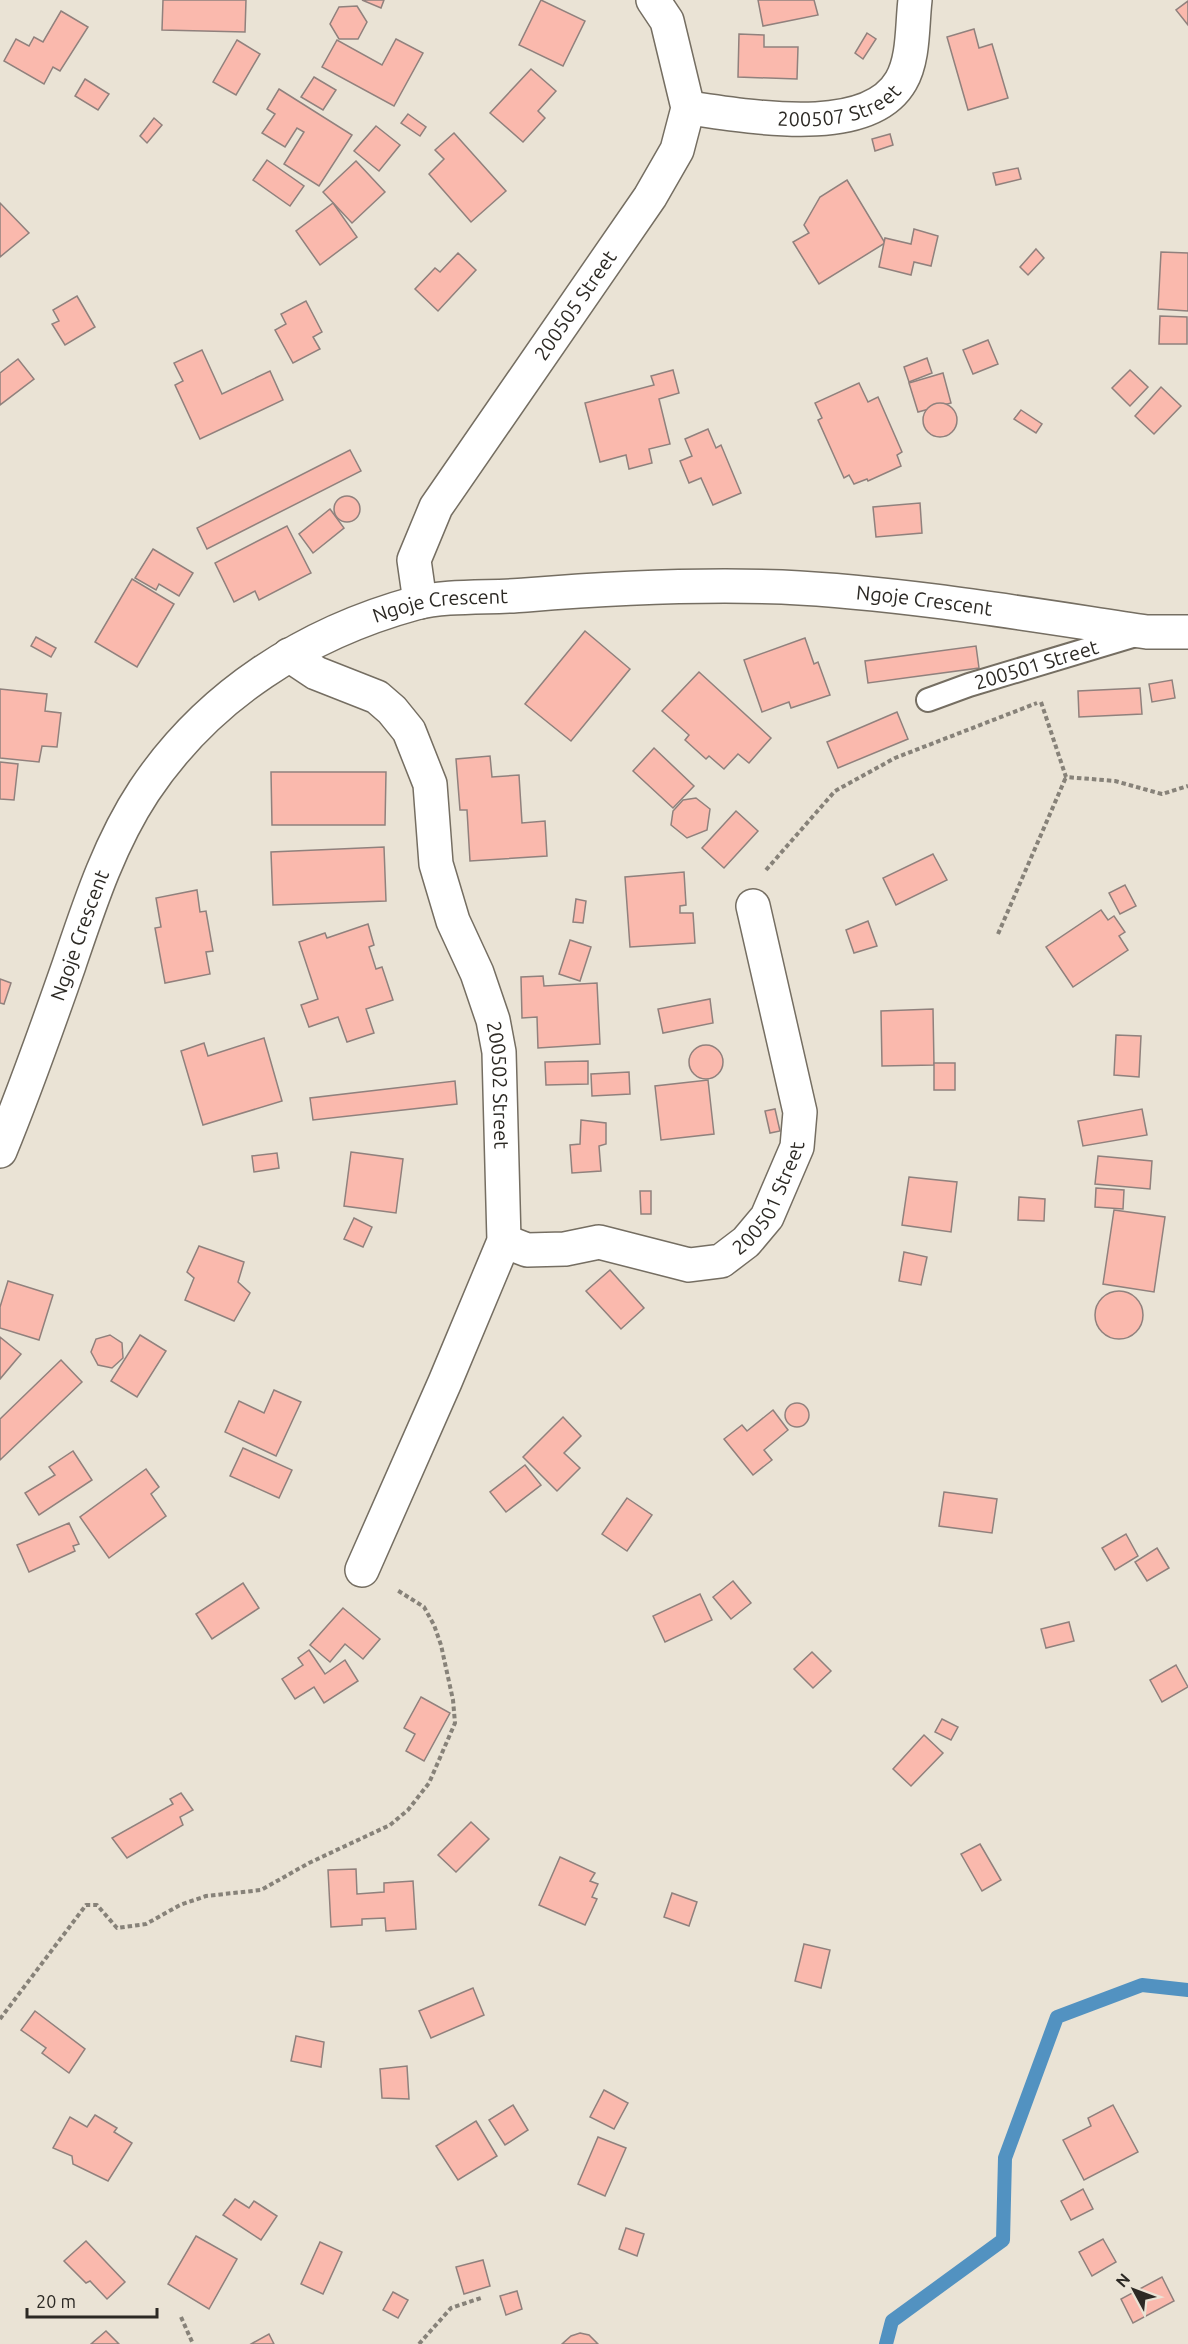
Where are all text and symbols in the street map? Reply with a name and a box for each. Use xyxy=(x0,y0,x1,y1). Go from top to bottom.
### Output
street label: 200507 Street xyxy=(777,79,905,130)
street label: 200505 Street xyxy=(529,246,621,364)
street label: Ngoje Crescent xyxy=(855,580,994,620)
street label: Ngoje Crescent xyxy=(369,584,508,627)
street label: 200501 Street xyxy=(972,635,1101,694)
street label: Ngoje Crescent xyxy=(45,866,113,1004)
street label: 200502 Street xyxy=(482,1019,514,1149)
street label: 200501 Street xyxy=(728,1141,808,1259)
north arrow xyxy=(1104,2260,1164,2320)
text: N xyxy=(1112,2270,1133,2291)
scale bar xyxy=(27,2281,158,2319)
text: 20 m xyxy=(36,2291,76,2311)

